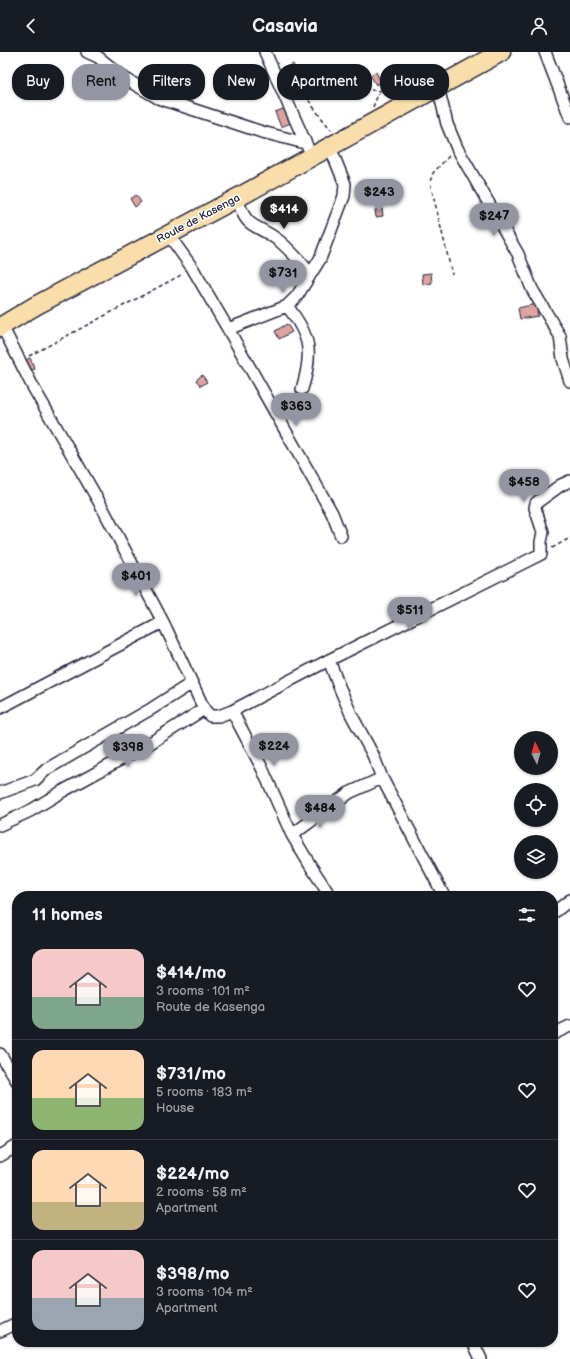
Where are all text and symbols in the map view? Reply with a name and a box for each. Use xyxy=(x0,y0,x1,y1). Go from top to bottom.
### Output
icon: back xyxy=(20,15,42,37)
icon: person xyxy=(528,15,550,37)
text: Casavia xyxy=(252,16,318,37)
chip: Buy xyxy=(12,64,64,100)
chip: Rent xyxy=(72,64,130,100)
chip: Filters xyxy=(138,64,205,100)
chip: New xyxy=(213,64,269,100)
chip: Apartment xyxy=(277,64,372,100)
chip: House xyxy=(380,64,449,100)
pin: $243 xyxy=(355,179,403,213)
text: $243 xyxy=(363,184,395,200)
street label: Route de Kasenga xyxy=(154,191,242,246)
pin: $414 xyxy=(260,196,308,230)
text: $414 xyxy=(269,201,299,217)
pin: $247 xyxy=(470,203,518,237)
text: $247 xyxy=(479,208,509,224)
pin: $731 xyxy=(259,260,307,294)
text: $731 xyxy=(269,265,297,281)
pin: $363 xyxy=(272,393,320,427)
text: $363 xyxy=(280,398,312,414)
pin: $458 xyxy=(500,469,548,503)
text: $458 xyxy=(508,474,540,490)
pin: $401 xyxy=(112,563,160,597)
text: $401 xyxy=(121,568,151,584)
pin: $511 xyxy=(386,597,434,631)
text: $511 xyxy=(396,602,424,618)
north arrow xyxy=(514,731,558,775)
map controls xyxy=(514,731,558,879)
pin: $224 xyxy=(250,733,298,767)
pin: $398 xyxy=(104,734,152,768)
text: $224 xyxy=(258,738,290,754)
text: $398 xyxy=(112,739,144,755)
button: locate xyxy=(514,783,558,827)
pin: $484 xyxy=(296,795,344,829)
text: $484 xyxy=(304,800,336,816)
button: layers xyxy=(514,835,558,879)
icon: filters xyxy=(516,904,538,926)
text: 11 homes xyxy=(32,905,103,925)
text: $414/mo xyxy=(156,963,226,983)
icon: home xyxy=(64,965,112,1013)
icon: heart xyxy=(516,978,538,1000)
text: 3 rooms · 101 m² xyxy=(156,983,250,999)
text: Route de Kasenga xyxy=(156,999,265,1015)
text: $731/mo xyxy=(156,1064,226,1084)
icon: home xyxy=(64,1066,112,1114)
icon: heart xyxy=(516,1079,538,1101)
text: 5 rooms · 183 m² xyxy=(156,1084,252,1100)
text: House xyxy=(156,1100,194,1116)
text: $224/mo xyxy=(156,1164,229,1184)
icon: home xyxy=(64,1166,112,1214)
icon: heart xyxy=(516,1179,538,1201)
text: 2 rooms · 58 m² xyxy=(156,1184,247,1200)
text: Apartment xyxy=(156,1200,217,1216)
text: $398/mo xyxy=(156,1264,229,1284)
icon: home xyxy=(64,1266,112,1314)
icon: heart xyxy=(516,1279,538,1301)
text: 3 rooms · 104 m² xyxy=(156,1284,253,1300)
text: Apartment xyxy=(156,1300,217,1316)

